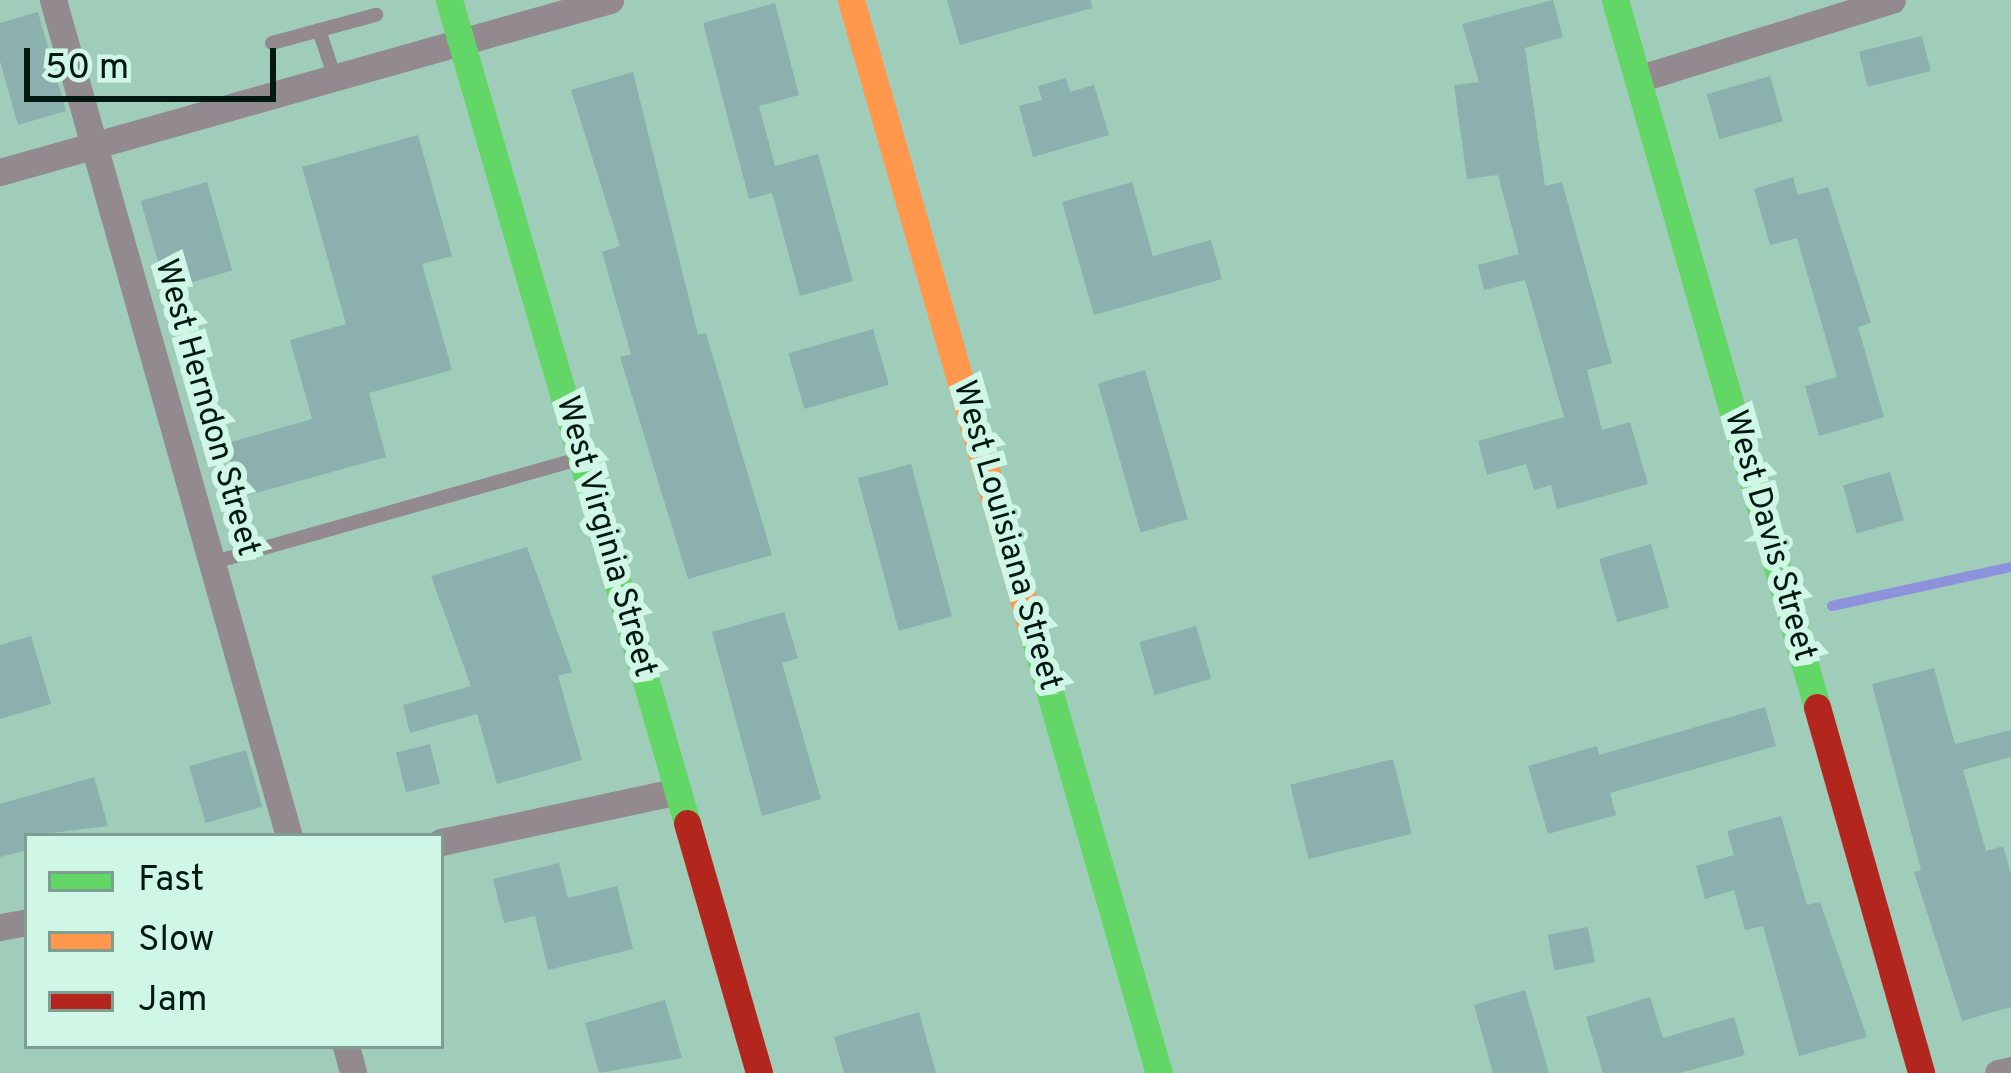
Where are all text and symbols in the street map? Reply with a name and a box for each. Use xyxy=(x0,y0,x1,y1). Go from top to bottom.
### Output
scale bar xyxy=(30,24,282,98)
text: 50 m xyxy=(45,46,129,92)
street label: West Herndon Street xyxy=(144,255,266,561)
street label: West Louisiana Street xyxy=(942,377,1068,695)
street label: West Virginia Street xyxy=(545,391,663,683)
street label: West Davis Street xyxy=(1713,406,1823,666)
legend xyxy=(24,833,444,1049)
text: Fast xyxy=(138,858,204,904)
text: Slow xyxy=(138,918,214,964)
text: Jam xyxy=(138,978,208,1024)

